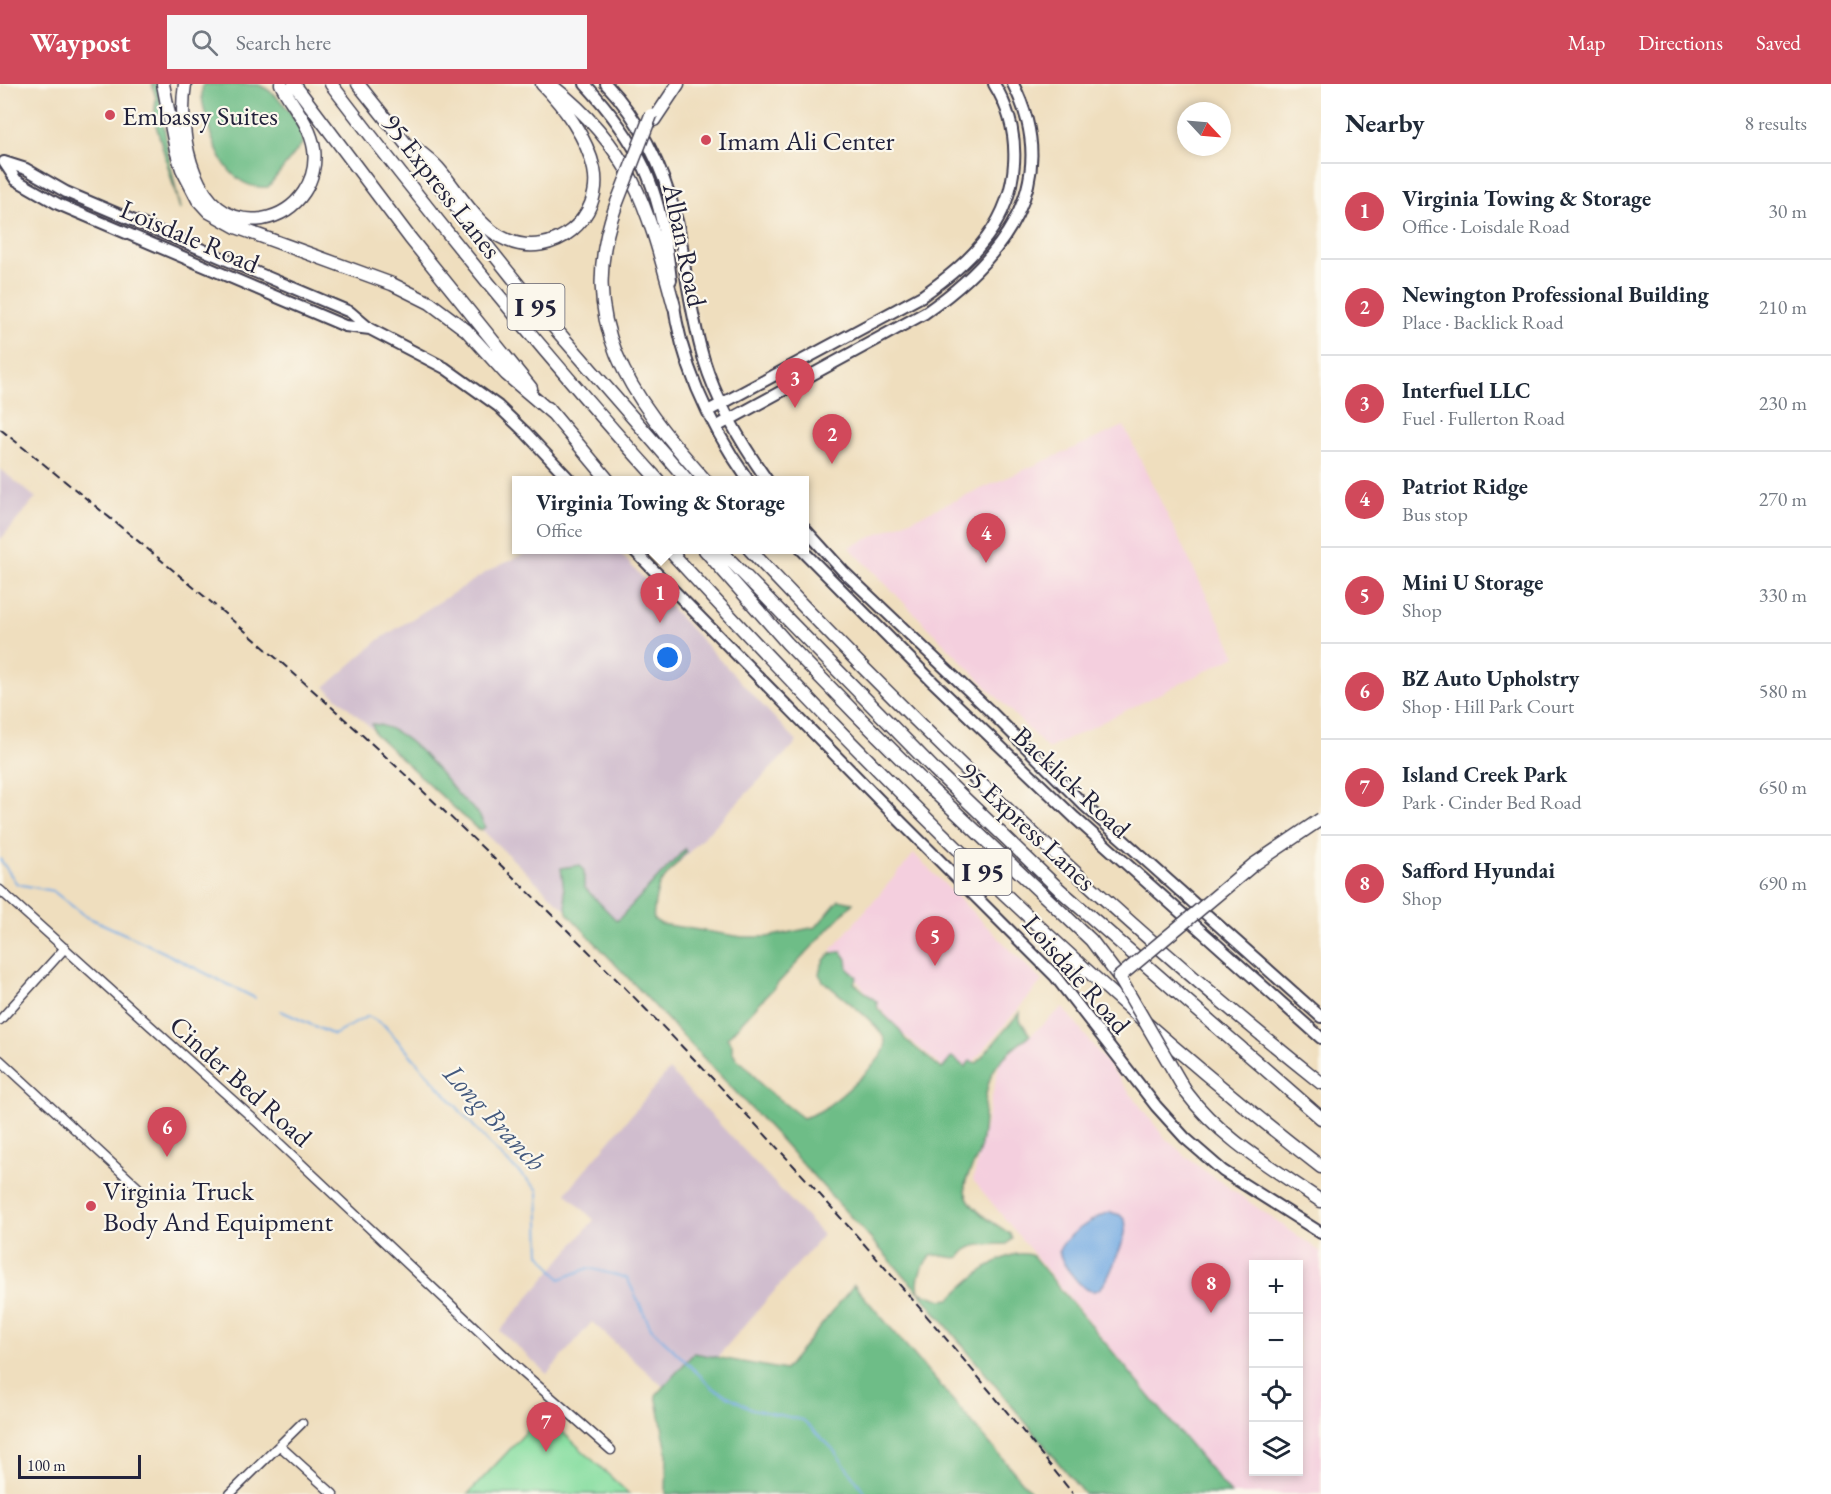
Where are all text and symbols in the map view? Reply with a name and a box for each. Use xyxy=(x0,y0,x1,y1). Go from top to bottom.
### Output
search box xyxy=(167,15,587,69)
text: Waypost xyxy=(30,24,131,60)
icon: search xyxy=(188,26,221,59)
text: Search here xyxy=(236,28,331,57)
text: Map xyxy=(1568,29,1605,56)
text: Directions xyxy=(1638,29,1723,56)
text: Saved xyxy=(1756,29,1801,56)
place label: Embassy Suites xyxy=(122,98,278,133)
north arrow xyxy=(1177,102,1231,156)
street label: 95 Express Lanes xyxy=(374,106,510,266)
text: Nearby xyxy=(1345,106,1425,140)
marker: Embassy Suites xyxy=(103,108,117,122)
text: 8 results xyxy=(1744,110,1807,136)
place label: Imam Ali Center xyxy=(718,123,895,158)
marker: Imam Ali Center xyxy=(699,133,713,147)
street label: Alban Road xyxy=(655,179,715,310)
text: Virginia Towing & Storage xyxy=(1402,184,1651,213)
street label: Loisdale Road xyxy=(115,191,265,281)
text: 1 xyxy=(1359,198,1370,224)
text: 30 m xyxy=(1768,198,1807,224)
text: Office · Loisdale Road xyxy=(1402,213,1570,239)
text: Newington Professional Building xyxy=(1402,280,1709,309)
road number: I 95 xyxy=(508,284,564,330)
text: 2 xyxy=(1359,294,1370,320)
text: 210 m xyxy=(1759,294,1807,320)
text: Place · Backlick Road xyxy=(1402,309,1564,335)
pin: 3 xyxy=(776,358,814,408)
text: Interfuel LLC xyxy=(1402,376,1531,405)
text: 3 xyxy=(1359,390,1370,416)
text: 230 m xyxy=(1759,390,1807,416)
text: Fuel · Fullerton Road xyxy=(1402,405,1565,431)
pin: 2 xyxy=(812,414,852,464)
text: Patriot Ridge xyxy=(1402,472,1528,501)
popup xyxy=(512,476,809,554)
text: 4 xyxy=(1359,486,1370,512)
text: 270 m xyxy=(1759,486,1807,512)
text: Virginia Towing & Storage xyxy=(536,488,785,517)
text: Bus stop xyxy=(1402,501,1468,527)
pin: 4 xyxy=(966,514,1006,563)
text: Office xyxy=(536,517,582,543)
text: Mini U Storage xyxy=(1402,568,1543,597)
pin: 1 xyxy=(640,574,680,623)
text: 5 xyxy=(1359,582,1370,608)
text: 330 m xyxy=(1759,582,1807,608)
text: Shop xyxy=(1402,597,1442,623)
your location xyxy=(653,643,682,672)
text: BZ Auto Upholstry xyxy=(1402,664,1579,693)
text: 6 xyxy=(1359,678,1370,704)
text: 580 m xyxy=(1759,678,1807,704)
text: Shop · Hill Park Court xyxy=(1402,693,1574,719)
street label: Backlick Road xyxy=(1006,718,1139,846)
street label: 95 Express Lanes xyxy=(952,754,1104,898)
text: Island Creek Park xyxy=(1402,760,1567,789)
text: 7 xyxy=(1359,774,1370,800)
text: 650 m xyxy=(1759,774,1807,800)
text: Park · Cinder Bed Road xyxy=(1402,789,1582,815)
road number: I 95 xyxy=(954,849,1012,895)
text: Safford Hyundai xyxy=(1402,856,1555,885)
text: 8 xyxy=(1359,870,1370,896)
text: 690 m xyxy=(1759,870,1807,896)
text: Shop xyxy=(1402,885,1442,911)
street label: Loisdale Road xyxy=(1015,907,1139,1042)
pin: 5 xyxy=(916,916,954,966)
street label: Cinder Bed Road xyxy=(162,1008,320,1155)
water label: Long Branch xyxy=(435,1055,554,1179)
pin: 6 xyxy=(148,1108,186,1157)
place label: Virginia Truck Body And Equipment xyxy=(103,1173,333,1239)
marker: Virginia Truck Body And Equipment xyxy=(84,1199,98,1213)
map controls xyxy=(1249,1260,1303,1476)
button: + xyxy=(1249,1260,1303,1314)
pin: 8 xyxy=(1192,1264,1230,1313)
button: − xyxy=(1249,1314,1303,1368)
button: locate xyxy=(1249,1368,1303,1422)
pin: 7 xyxy=(526,1402,566,1452)
button: layers xyxy=(1249,1422,1303,1476)
scale bar xyxy=(18,1452,141,1480)
text: 100 m xyxy=(27,1455,66,1476)

